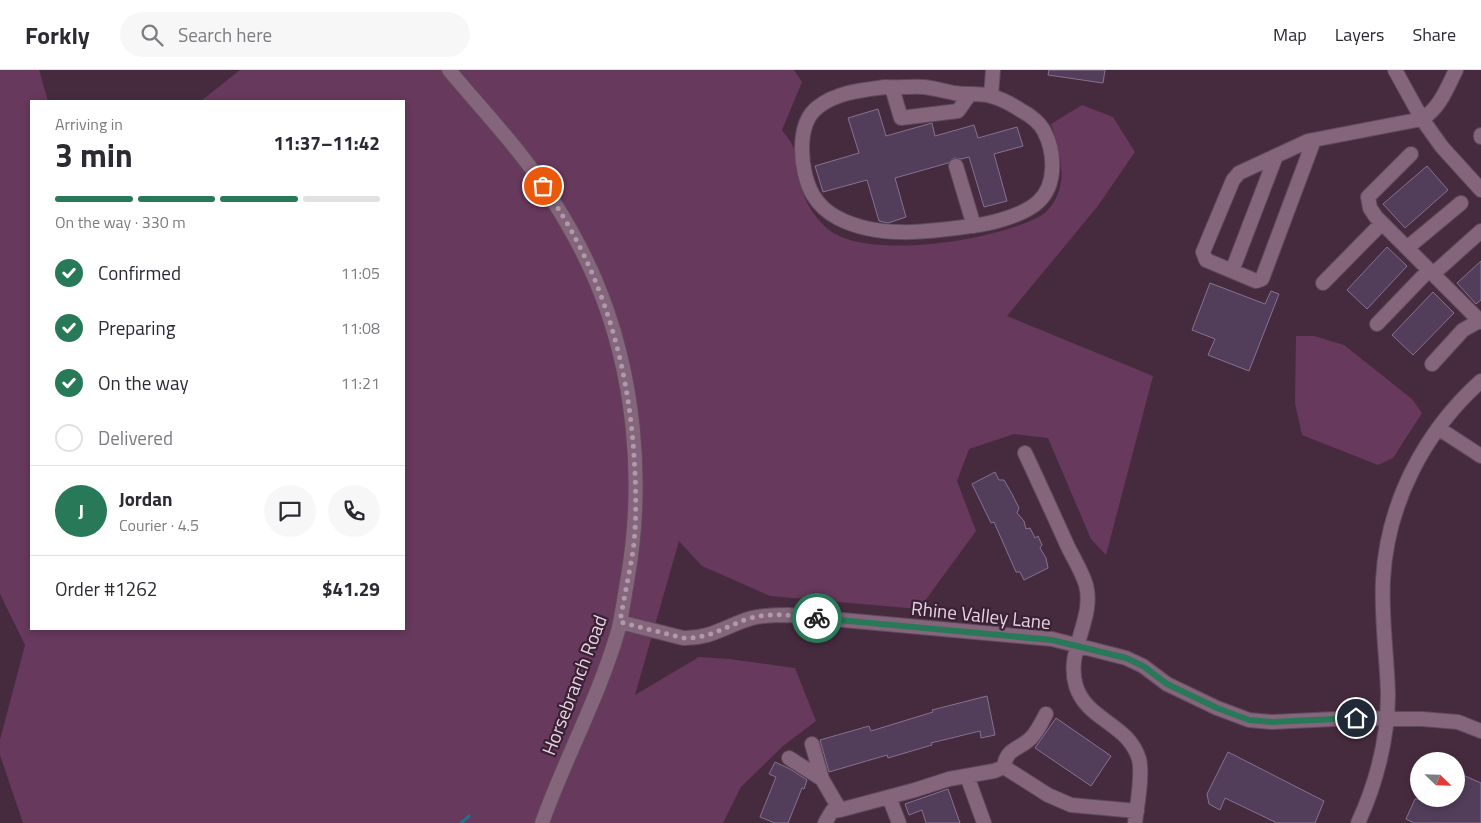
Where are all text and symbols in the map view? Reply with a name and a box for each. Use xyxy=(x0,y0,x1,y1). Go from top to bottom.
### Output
search box xyxy=(120,12,470,57)
text: Forkly xyxy=(25,17,90,53)
text: Search here xyxy=(178,20,272,49)
icon: search xyxy=(138,21,166,49)
text: Map xyxy=(1273,21,1307,48)
text: Layers xyxy=(1335,21,1384,48)
text: Share xyxy=(1412,21,1456,48)
text: Arriving in xyxy=(55,112,123,136)
text: 11:37–11:42 xyxy=(273,128,380,157)
text: 3 min xyxy=(55,131,133,179)
pin xyxy=(522,165,564,207)
icon: bag xyxy=(529,172,557,200)
text: On the way · 330 m xyxy=(55,210,186,234)
text: Confirmed xyxy=(98,258,181,287)
icon: check xyxy=(55,259,83,287)
text: 11:05 xyxy=(341,261,380,285)
text: Preparing xyxy=(98,313,175,342)
icon: check xyxy=(55,314,83,342)
text: 11:08 xyxy=(341,316,380,340)
text: On the way xyxy=(98,368,189,397)
icon: check xyxy=(55,369,83,397)
text: 11:21 xyxy=(341,371,380,395)
text: Delivered xyxy=(98,423,173,452)
text: Jordan xyxy=(119,484,172,513)
button: chat xyxy=(264,485,316,537)
button: phone xyxy=(328,485,380,537)
text: J xyxy=(78,496,84,525)
text: Courier · 4.5 xyxy=(119,513,199,537)
text: Order #1262 xyxy=(55,574,157,603)
text: $41.29 xyxy=(322,574,380,603)
courier xyxy=(792,593,842,643)
street label: Rhine Valley Lane xyxy=(910,593,1052,636)
icon: bike xyxy=(803,604,831,632)
street label: Horsebranch Road xyxy=(534,611,614,759)
pin xyxy=(1335,697,1377,739)
icon: home xyxy=(1342,704,1370,732)
north arrow xyxy=(1410,752,1465,808)
map controls xyxy=(1410,752,1465,807)

